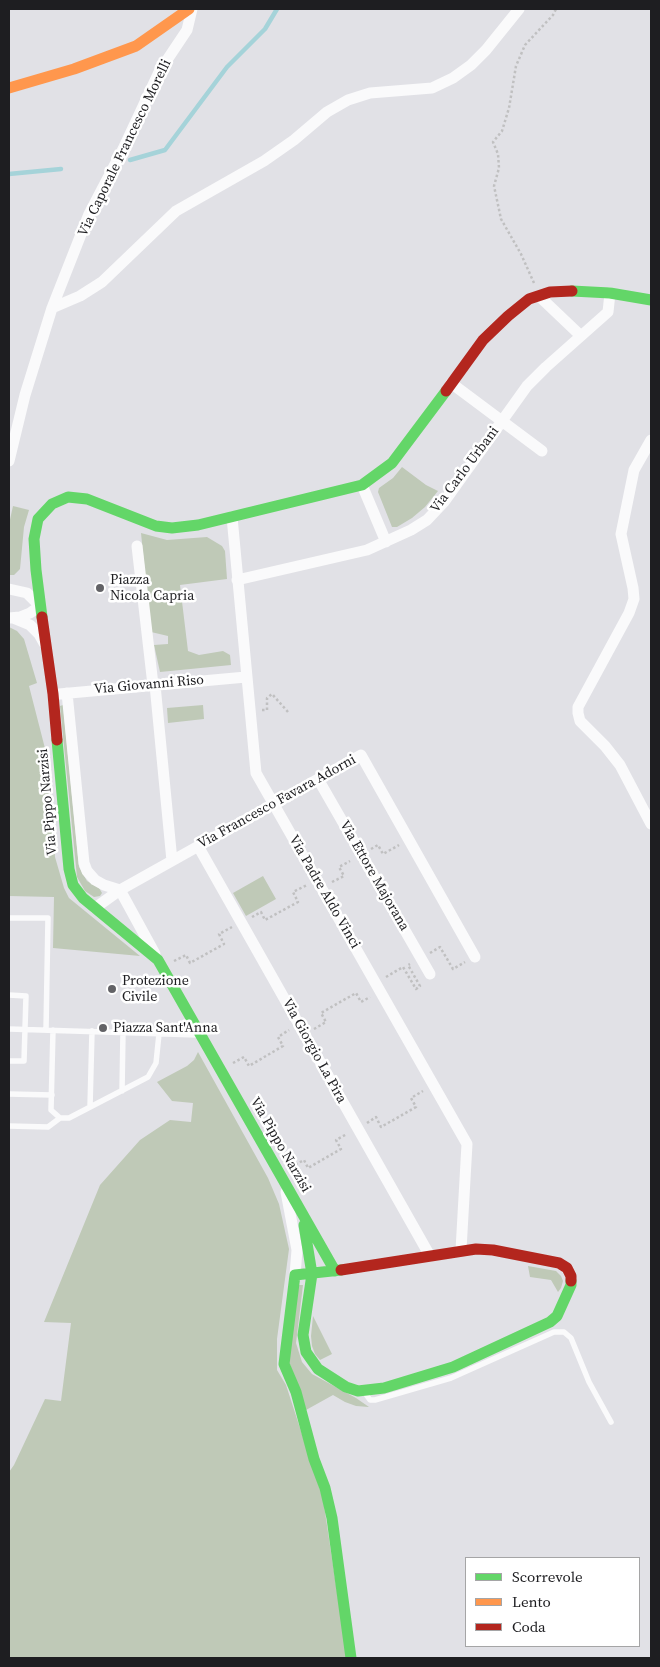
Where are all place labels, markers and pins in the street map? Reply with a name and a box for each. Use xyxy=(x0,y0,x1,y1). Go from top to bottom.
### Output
place label: Piazza Nicola Capria xyxy=(110,572,194,604)
marker: Piazza Nicola Capria xyxy=(94,582,106,594)
place label: Protezione Civile xyxy=(122,973,189,1006)
marker: Protezione Civile xyxy=(106,983,118,995)
place label: Piazza Sant'Anna xyxy=(113,1020,218,1036)
marker: Piazza Sant'Anna xyxy=(97,1022,109,1034)

